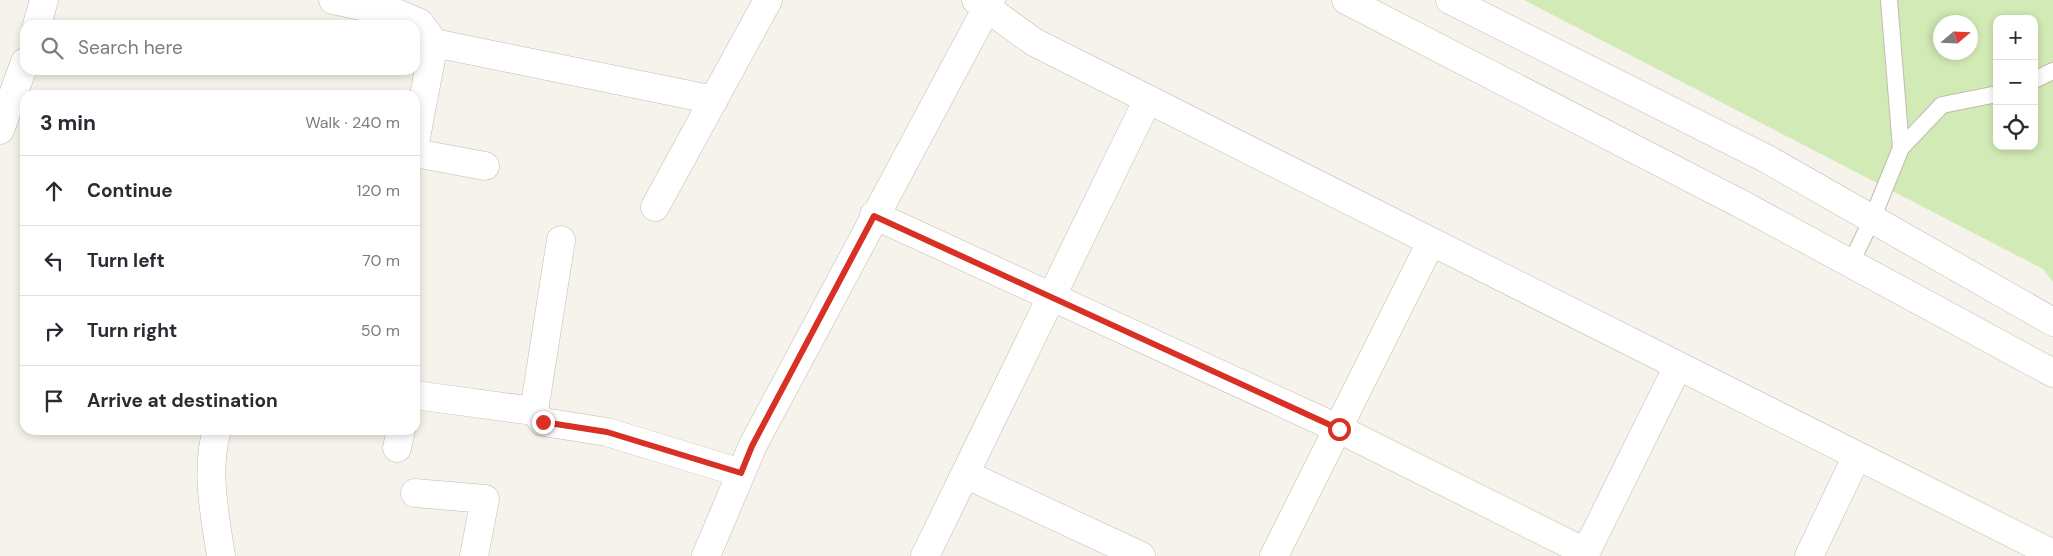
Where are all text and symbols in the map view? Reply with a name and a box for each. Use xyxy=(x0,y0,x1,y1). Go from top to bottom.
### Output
north arrow xyxy=(1933,15,1978,60)
map controls xyxy=(1993,15,2038,150)
button: + xyxy=(1993,15,2038,60)
search box xyxy=(20,20,420,75)
icon: search xyxy=(38,34,66,62)
text: Search here xyxy=(78,35,183,60)
button: − xyxy=(1993,60,2038,105)
button: locate xyxy=(1993,105,2038,150)
text: 3 min xyxy=(40,109,96,137)
text: Walk · 240 m xyxy=(305,112,400,133)
icon: ahead xyxy=(40,177,68,205)
text: Continue xyxy=(87,178,173,203)
text: 120 m xyxy=(356,180,400,201)
icon: left xyxy=(40,247,68,275)
text: Turn left xyxy=(87,248,165,273)
text: 70 m xyxy=(362,250,400,271)
icon: right xyxy=(40,317,68,345)
text: Turn right xyxy=(87,318,177,343)
text: 50 m xyxy=(361,320,400,341)
icon: arrive xyxy=(40,387,68,415)
text: Arrive at destination xyxy=(87,388,278,413)
route end xyxy=(532,411,555,434)
route start xyxy=(1328,418,1351,441)

